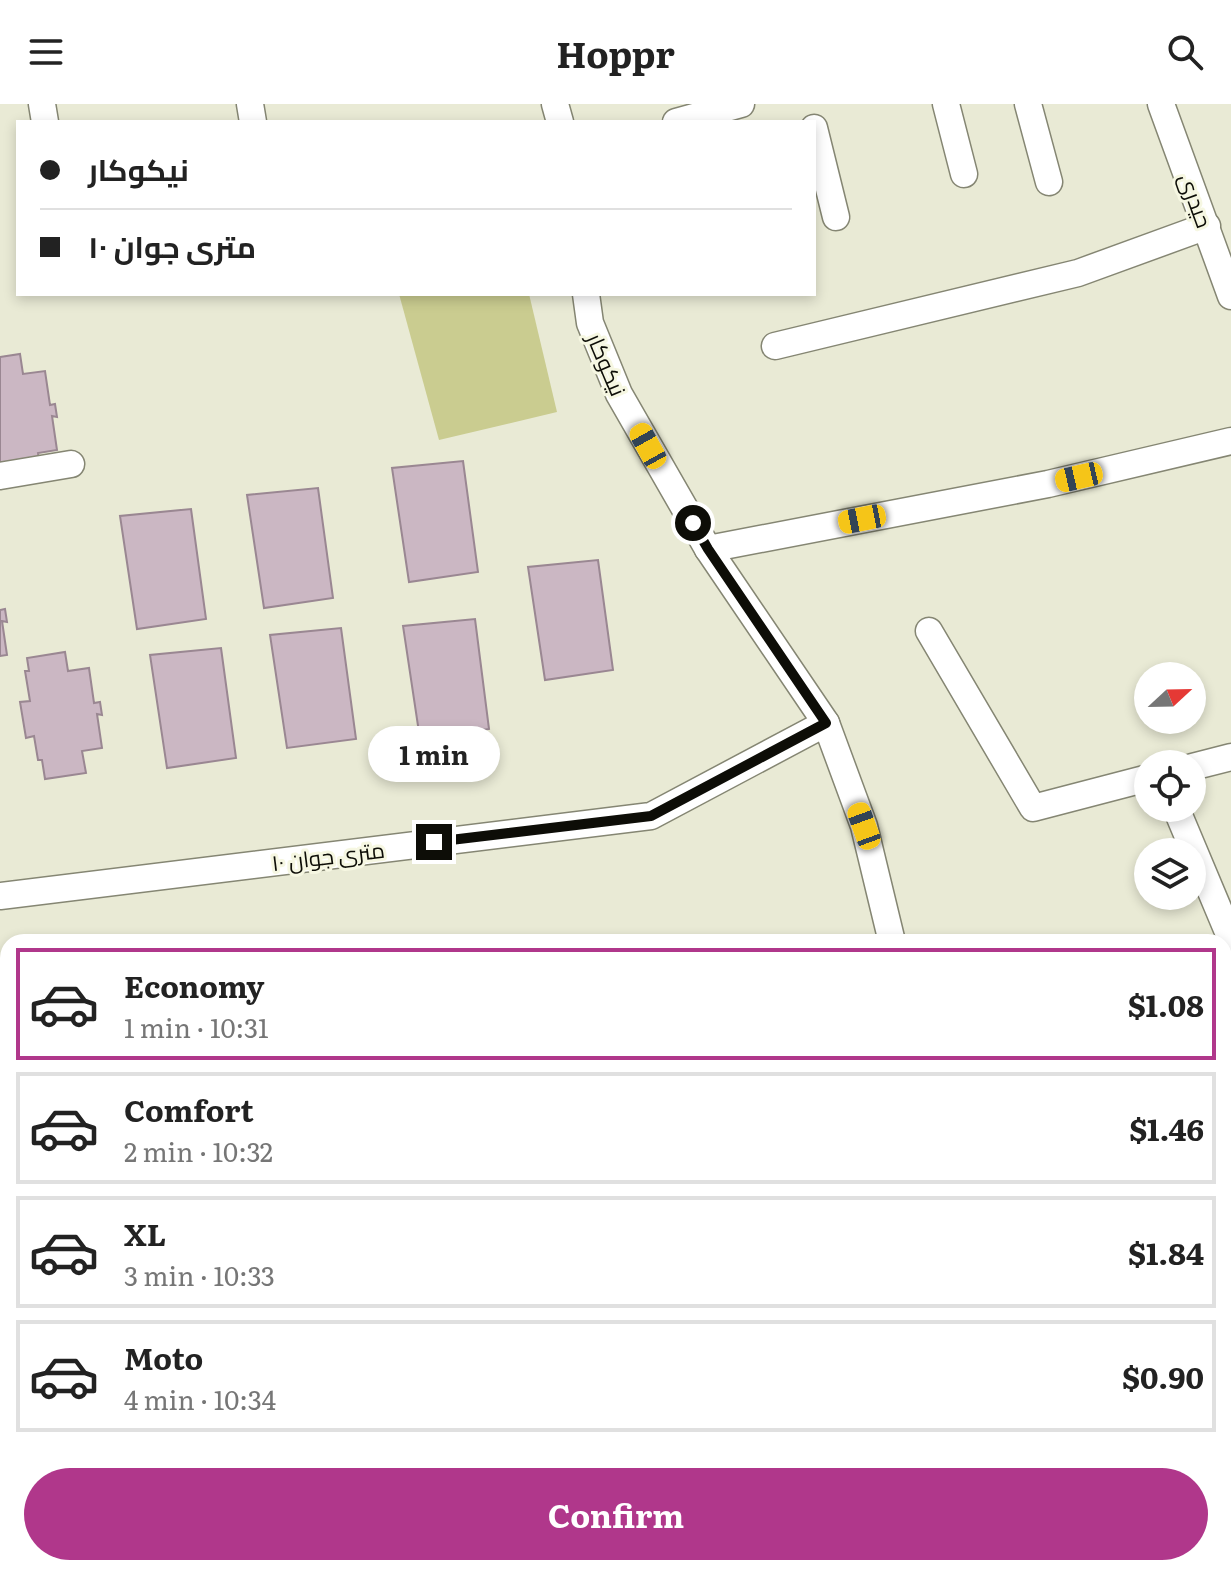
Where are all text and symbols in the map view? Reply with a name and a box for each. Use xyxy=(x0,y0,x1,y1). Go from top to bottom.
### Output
text: Hoppr xyxy=(556,26,675,79)
icon: menu xyxy=(24,30,68,74)
icon: search xyxy=(1163,30,1207,74)
text: نیکوکار xyxy=(88,146,189,190)
street label: حیدری xyxy=(1172,168,1222,232)
text: ۱۰ متری جوان xyxy=(88,223,256,267)
street label: نیکوکار xyxy=(579,326,636,401)
car xyxy=(626,419,670,473)
car xyxy=(1053,460,1105,494)
car xyxy=(836,503,888,535)
route start xyxy=(675,505,711,541)
north arrow xyxy=(1134,662,1206,734)
map controls xyxy=(1134,662,1206,910)
callout: 1 min xyxy=(368,726,500,782)
text: 1 min xyxy=(399,734,469,773)
button: locate xyxy=(1134,750,1206,822)
car xyxy=(845,799,883,853)
route end xyxy=(416,824,452,860)
street label: ۱۰ متری جوان xyxy=(270,832,386,878)
button: layers xyxy=(1134,838,1206,910)
text: Economy xyxy=(124,963,264,1007)
icon: car xyxy=(28,968,100,1040)
text: $1.08 xyxy=(1128,982,1204,1026)
text: 1 min · 10:31 xyxy=(124,1007,269,1046)
text: Comfort xyxy=(124,1087,254,1131)
icon: car xyxy=(28,1092,100,1164)
text: $1.46 xyxy=(1129,1106,1204,1150)
text: 2 min · 10:32 xyxy=(124,1131,273,1170)
text: XL xyxy=(124,1211,166,1255)
icon: car xyxy=(28,1216,100,1288)
text: $1.84 xyxy=(1128,1230,1204,1274)
text: 3 min · 10:33 xyxy=(124,1255,275,1294)
text: Moto xyxy=(124,1335,203,1379)
icon: car xyxy=(28,1340,100,1412)
text: $0.90 xyxy=(1122,1354,1204,1398)
text: 4 min · 10:34 xyxy=(124,1379,276,1418)
button: Confirm xyxy=(24,1468,1208,1560)

